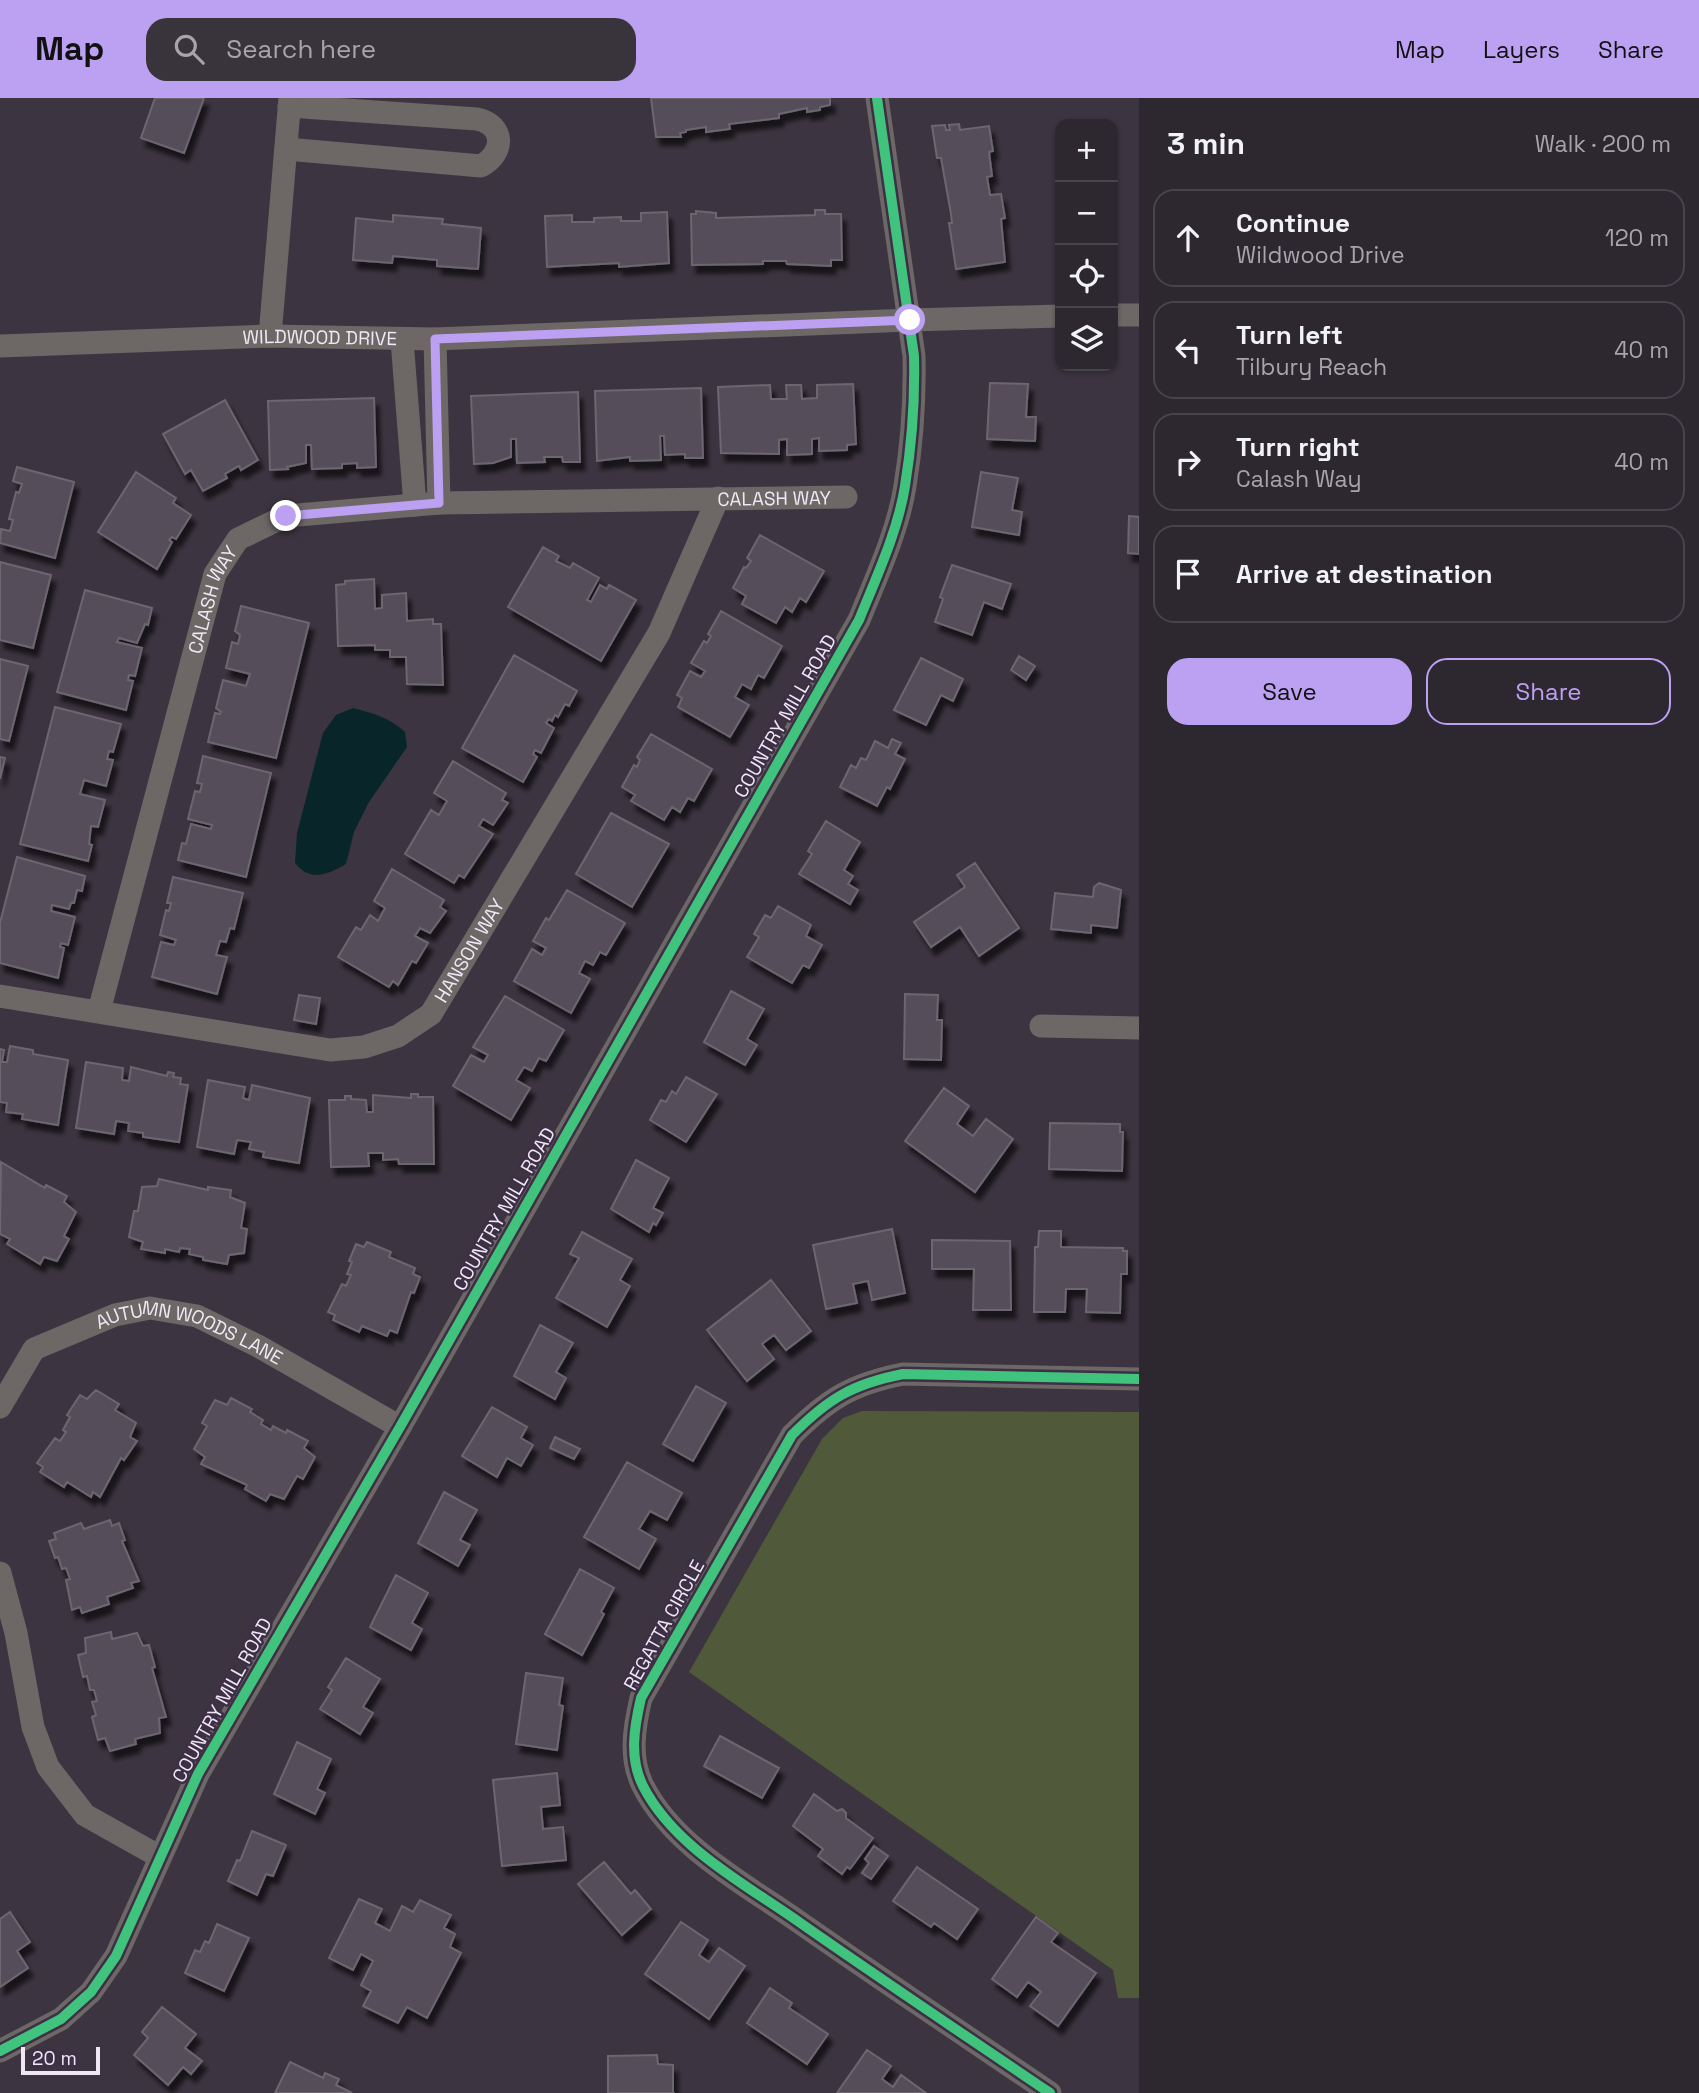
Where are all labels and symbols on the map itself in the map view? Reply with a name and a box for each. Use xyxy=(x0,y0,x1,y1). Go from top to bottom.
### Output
route start xyxy=(894,304,925,335)
street label: WILDWOOD DRIVE xyxy=(242,323,397,351)
street label: CALASH WAY xyxy=(717,485,832,511)
route end xyxy=(270,500,301,531)
street label: CALASH WAY xyxy=(182,540,243,656)
street label: COUNTRY MILL ROAD xyxy=(728,630,842,802)
street label: HANSON WAY xyxy=(428,893,510,1007)
street label: COUNTRY MILL ROAD xyxy=(447,1123,561,1295)
street label: AUTUMN WOODS LANE xyxy=(91,1294,287,1370)
street label: REGATTA CIRCLE xyxy=(618,1555,710,1695)
street label: COUNTRY MILL ROAD xyxy=(166,1613,278,1787)
scale bar xyxy=(21,2044,100,2076)

